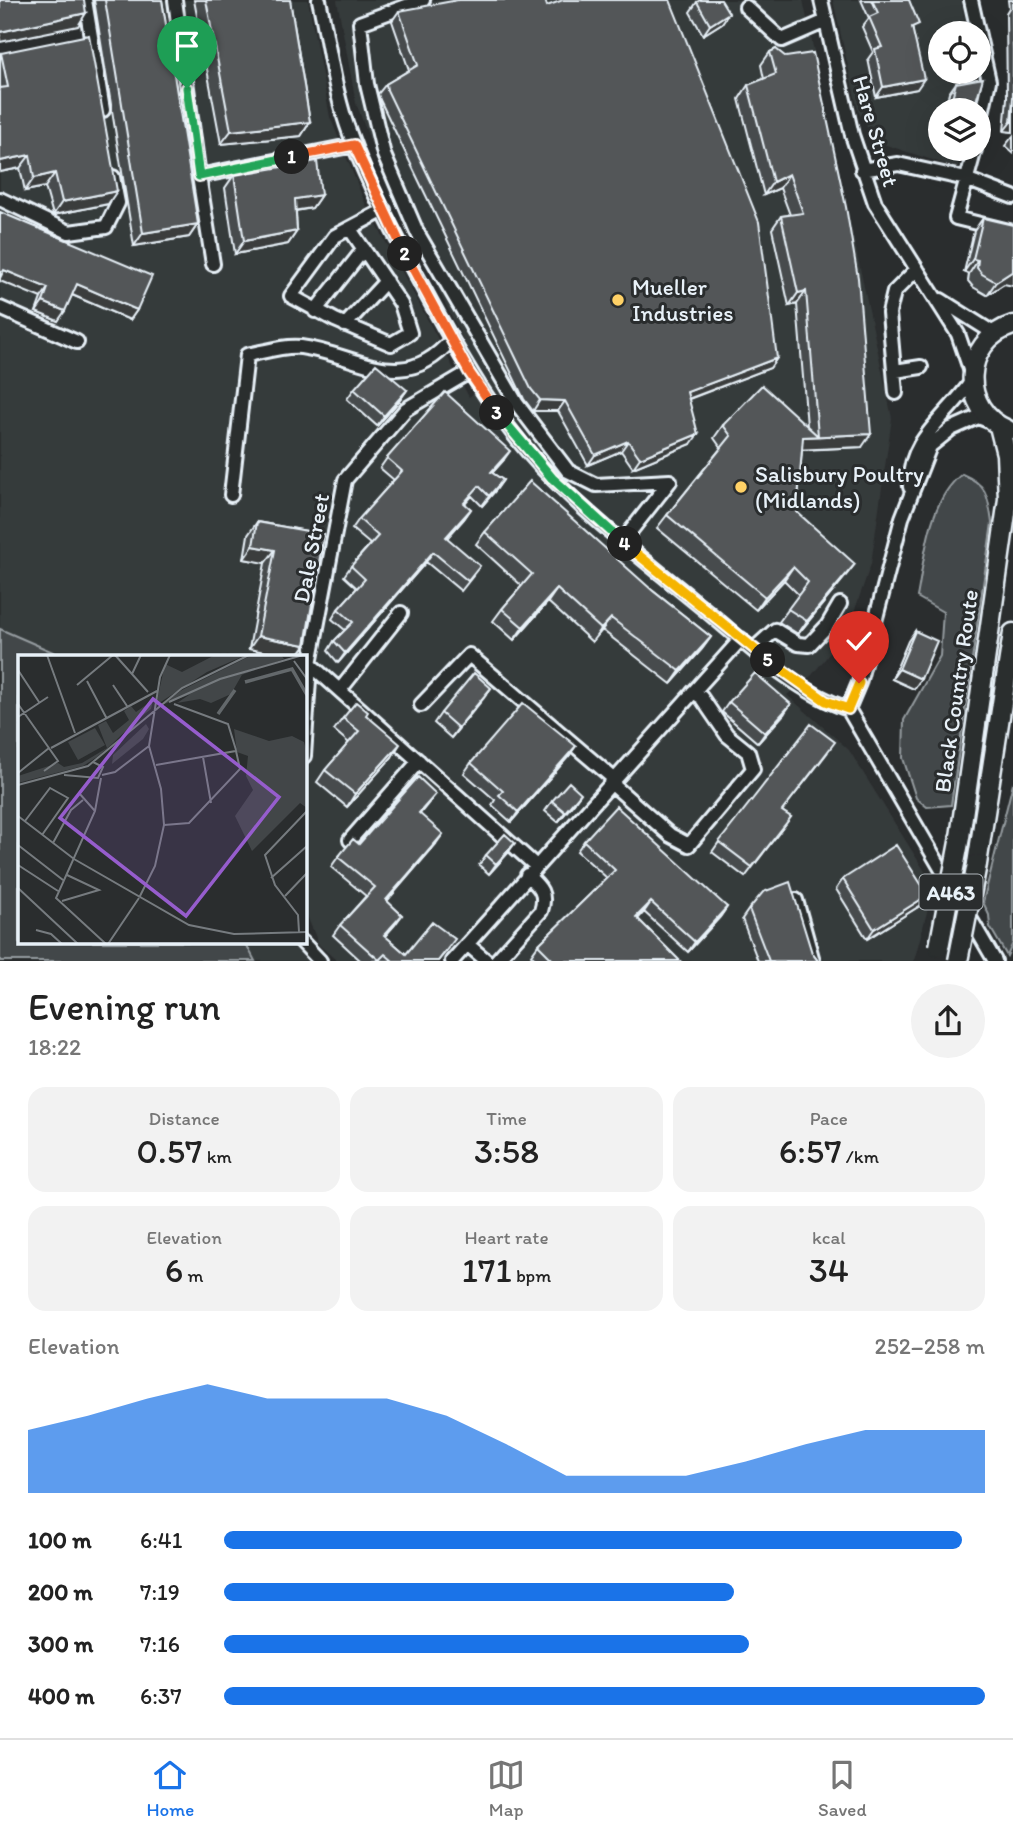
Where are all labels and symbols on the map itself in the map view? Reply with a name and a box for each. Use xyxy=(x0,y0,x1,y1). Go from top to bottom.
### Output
pin xyxy=(157,16,217,88)
street label: Hare Street xyxy=(847,72,905,190)
pin: 1 xyxy=(274,140,310,174)
pin: 2 xyxy=(388,236,422,272)
place label: Mueller Industries xyxy=(632,273,734,327)
marker: Mueller Industries xyxy=(610,292,626,308)
pin: 3 xyxy=(480,396,514,430)
place label: Salisbury Poultry (Midlands) xyxy=(755,460,924,514)
marker: Salisbury Poultry (Midlands) xyxy=(733,479,749,495)
street label: Dale Street xyxy=(287,491,335,605)
pin: 4 xyxy=(608,526,642,562)
street label: Black Country Route xyxy=(928,588,984,794)
pin xyxy=(829,611,889,683)
pin: 5 xyxy=(750,642,786,678)
inset map xyxy=(18,655,306,944)
road number: A463 xyxy=(920,874,982,910)

